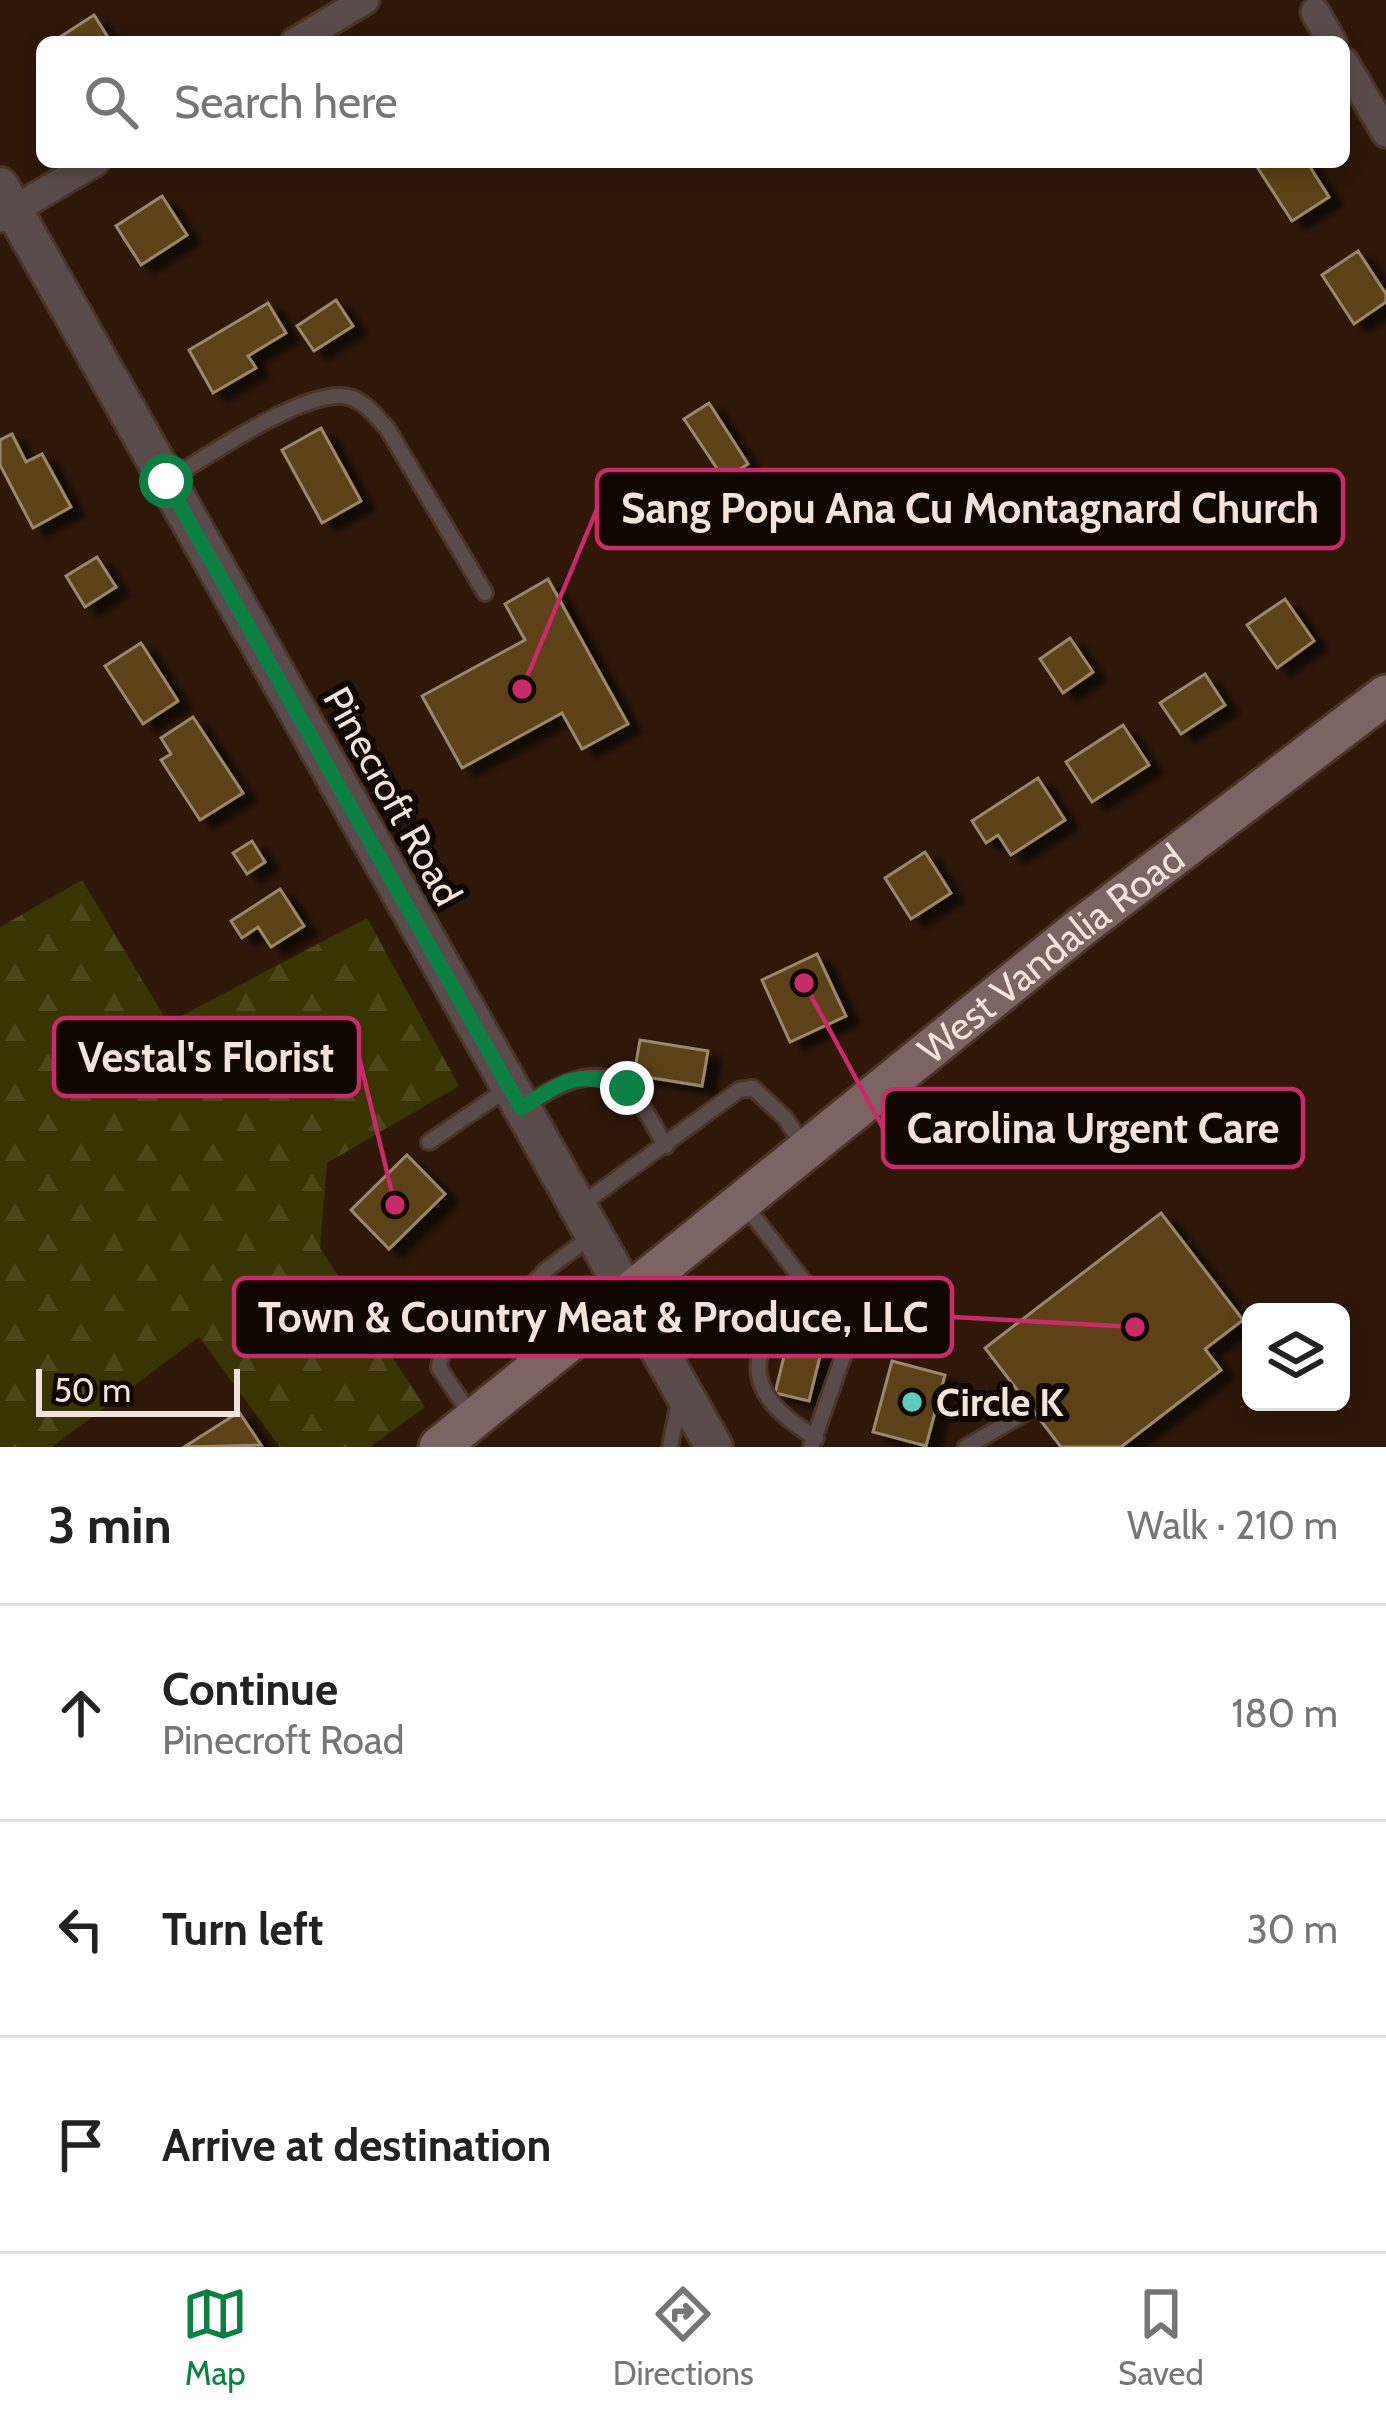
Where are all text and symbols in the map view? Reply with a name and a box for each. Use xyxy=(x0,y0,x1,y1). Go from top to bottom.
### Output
search box xyxy=(36,36,1350,168)
icon: search xyxy=(78,69,144,135)
text: Search here xyxy=(174,75,398,129)
route start xyxy=(139,454,193,508)
callout: Sang Popu Ana Cu Montagnard Church xyxy=(597,470,1343,548)
text: Sang Popu Ana Cu Montagnard Church xyxy=(621,482,1319,534)
street label: Pinecroft Road xyxy=(313,678,473,914)
street label: West Vandalia Road xyxy=(908,834,1193,1074)
callout: Vestal's Florist xyxy=(54,1018,359,1096)
text: Vestal's Florist xyxy=(78,1031,334,1083)
route end xyxy=(600,1061,654,1115)
callout: Carolina Urgent Care xyxy=(883,1089,1303,1167)
text: Carolina Urgent Care xyxy=(907,1102,1279,1154)
callout: Town & Country Meat & Produce, LLC xyxy=(234,1278,952,1356)
text: Town & Country Meat & Produce, LLC xyxy=(258,1291,928,1343)
map controls xyxy=(1242,1303,1350,1411)
button: layers xyxy=(1242,1303,1350,1411)
scale bar xyxy=(36,1363,240,1416)
text: 50 m xyxy=(54,1370,131,1410)
place label: Circle K xyxy=(936,1378,1064,1426)
marker: Circle K xyxy=(899,1389,925,1415)
text: 3 min xyxy=(48,1494,172,1556)
text: Walk · 210 m xyxy=(1127,1501,1338,1549)
text: Continue xyxy=(162,1662,338,1716)
icon: ahead xyxy=(48,1680,114,1746)
text: 180 m xyxy=(1231,1689,1338,1737)
text: Pinecroft Road xyxy=(162,1716,404,1764)
icon: left xyxy=(48,1896,114,1962)
text: Turn left xyxy=(162,1902,324,1956)
text: 30 m xyxy=(1247,1905,1338,1953)
icon: arrive xyxy=(48,2112,114,2178)
text: Arrive at destination xyxy=(162,2118,551,2172)
tab: Map xyxy=(182,2281,248,2393)
tab: Directions xyxy=(613,2281,754,2393)
tab: Saved xyxy=(1118,2281,1204,2393)

